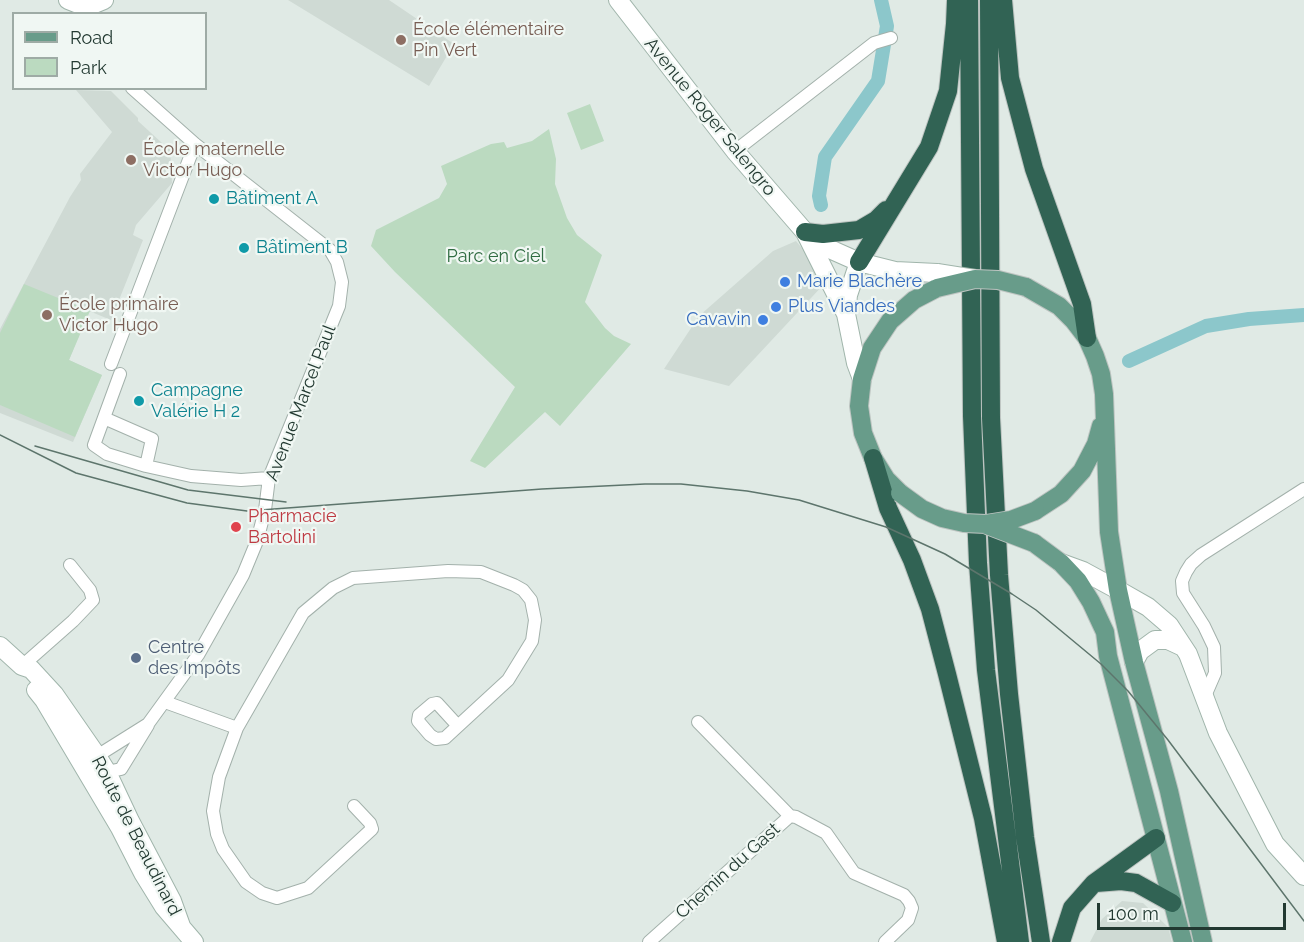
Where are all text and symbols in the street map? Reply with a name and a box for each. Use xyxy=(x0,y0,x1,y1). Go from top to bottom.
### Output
legend xyxy=(12,12,207,90)
place label: École élémentaire Pin Vert xyxy=(413,19,564,62)
text: Road xyxy=(70,27,113,48)
marker: École élémentaire Pin Vert xyxy=(394,33,408,47)
street label: Avenue Roger Salengro xyxy=(640,34,780,200)
text: Park xyxy=(70,57,107,78)
place label: École maternelle Victor Hugo xyxy=(143,139,285,182)
marker: École maternelle Victor Hugo xyxy=(124,153,138,167)
place label: Bâtiment A xyxy=(226,188,318,210)
marker: Bâtiment A xyxy=(207,192,221,206)
place label: Bâtiment B xyxy=(256,237,348,259)
marker: Bâtiment B xyxy=(237,241,251,255)
park label: Parc en Ciel xyxy=(447,246,545,268)
place label: Marie Blachère xyxy=(797,271,922,293)
marker: Marie Blachère xyxy=(778,275,792,289)
place label: École primaire Victor Hugo xyxy=(59,294,178,336)
place label: Plus Viandes xyxy=(788,296,895,318)
marker: Plus Viandes xyxy=(769,300,783,314)
marker: École primaire Victor Hugo xyxy=(40,308,54,322)
place label: Cavavin xyxy=(686,309,751,331)
marker: Cavavin xyxy=(756,313,770,327)
street label: Avenue Marcel Paul xyxy=(261,322,341,484)
place label: Campagne Valérie H 2 xyxy=(151,380,243,422)
marker: Campagne Valérie H 2 xyxy=(132,394,146,408)
place label: Pharmacie Bartolini xyxy=(248,506,337,548)
marker: Pharmacie Bartolini xyxy=(229,520,243,534)
place label: Centre des Impôts xyxy=(148,637,240,680)
marker: Centre des Impôts xyxy=(129,651,143,665)
street label: Route de Beaudinard xyxy=(86,753,186,919)
street label: Chemin du Gast xyxy=(671,819,785,923)
scale bar xyxy=(1100,891,1289,929)
text: 100 m xyxy=(1108,903,1159,924)

